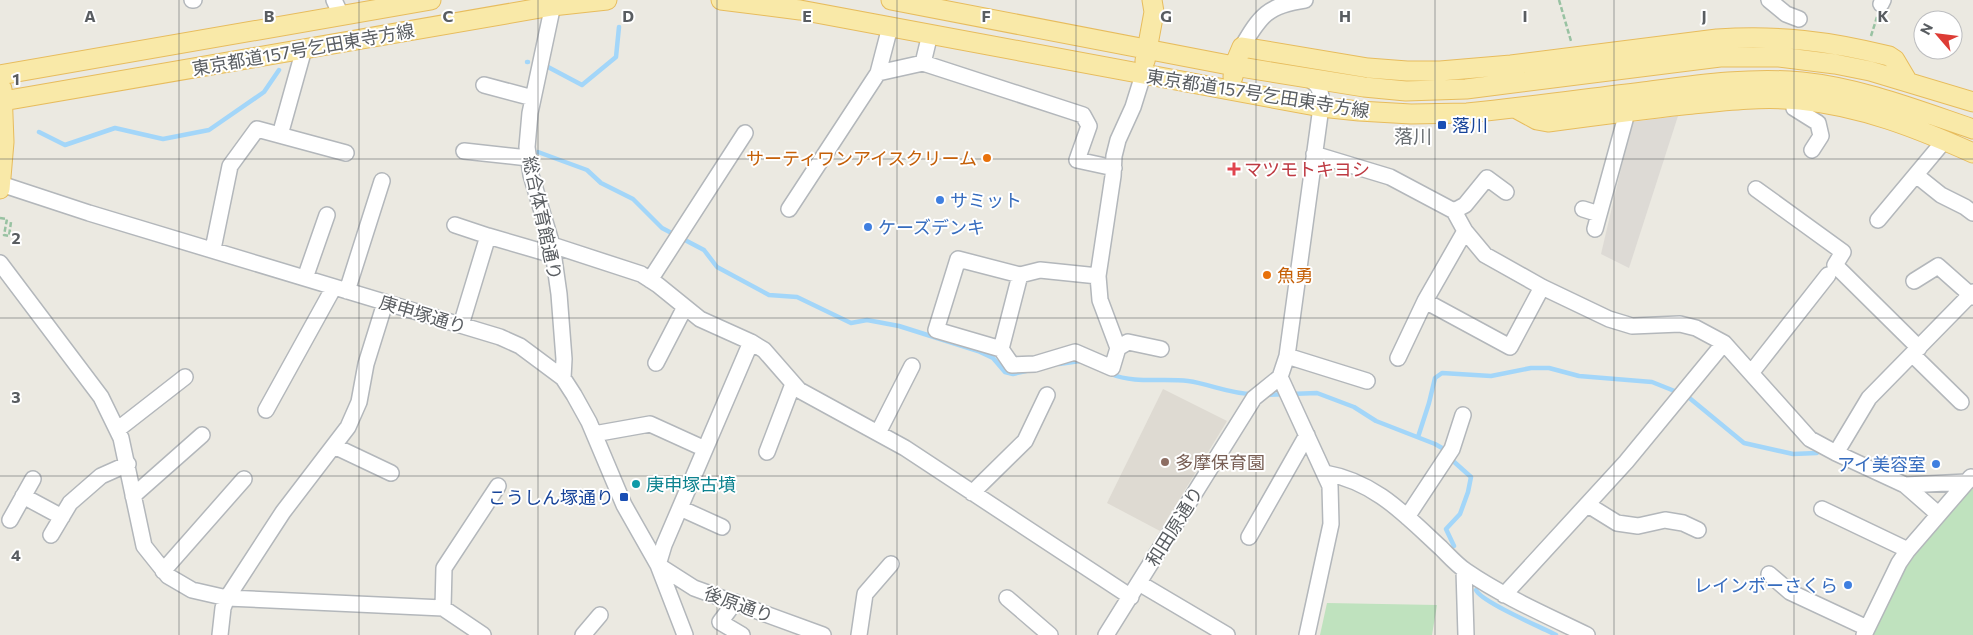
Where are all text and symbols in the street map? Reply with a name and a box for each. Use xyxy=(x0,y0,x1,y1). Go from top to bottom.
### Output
text: A xyxy=(84,6,96,25)
text: B xyxy=(264,6,275,25)
text: C xyxy=(443,6,454,25)
text: D xyxy=(622,6,634,25)
text: E xyxy=(802,6,812,25)
text: F xyxy=(981,6,991,25)
text: G xyxy=(1160,6,1172,25)
text: H xyxy=(1339,6,1351,25)
text: I xyxy=(1522,6,1528,25)
text: J xyxy=(1701,6,1707,25)
text: K xyxy=(1877,6,1889,25)
north arrow xyxy=(1913,10,1963,60)
street label: 東京都道157号乞田東寺方線 xyxy=(190,19,416,79)
text: N xyxy=(1916,20,1936,37)
street label: 東京都道157号乞田東寺方線 xyxy=(1145,64,1371,122)
text: 1 xyxy=(12,69,20,88)
place label: 落川 xyxy=(1452,114,1488,136)
marker: 落川 xyxy=(1436,119,1448,131)
district label: 落川 xyxy=(1394,124,1432,147)
place label: サーティワンアイスクリーム xyxy=(746,147,977,169)
marker: サーティワンアイスクリーム xyxy=(981,152,993,164)
street label: 総合体育館通り xyxy=(519,154,567,282)
place label: マツモトキヨシ xyxy=(1244,158,1370,180)
marker: マツモトキヨシ xyxy=(1228,163,1240,175)
place label: サミット xyxy=(950,189,1022,211)
marker: サミット xyxy=(934,194,946,206)
place label: ケーズデンキ xyxy=(878,216,985,238)
marker: ケーズデンキ xyxy=(862,221,874,233)
text: 2 xyxy=(11,228,21,247)
place label: 魚勇 xyxy=(1277,264,1313,286)
marker: 魚勇 xyxy=(1261,269,1273,281)
street label: 庚申塚通り xyxy=(377,290,469,338)
text: 3 xyxy=(11,387,21,406)
place label: 多摩保育園 xyxy=(1175,451,1265,473)
place label: アイ美容室 xyxy=(1837,453,1926,475)
marker: 多摩保育園 xyxy=(1159,456,1171,468)
marker: アイ美容室 xyxy=(1930,458,1942,470)
place label: 庚申塚古墳 xyxy=(646,473,736,495)
marker: 庚申塚古墳 xyxy=(630,478,642,490)
street label: 和田原通り xyxy=(1141,482,1207,570)
place label: こうしん塚通り xyxy=(488,486,614,508)
marker: こうしん塚通り xyxy=(618,491,630,503)
text: 4 xyxy=(11,545,21,564)
place label: レインボーさくら xyxy=(1694,574,1838,596)
marker: レインボーさくら xyxy=(1842,579,1854,591)
street label: 後原通り xyxy=(701,581,777,627)

